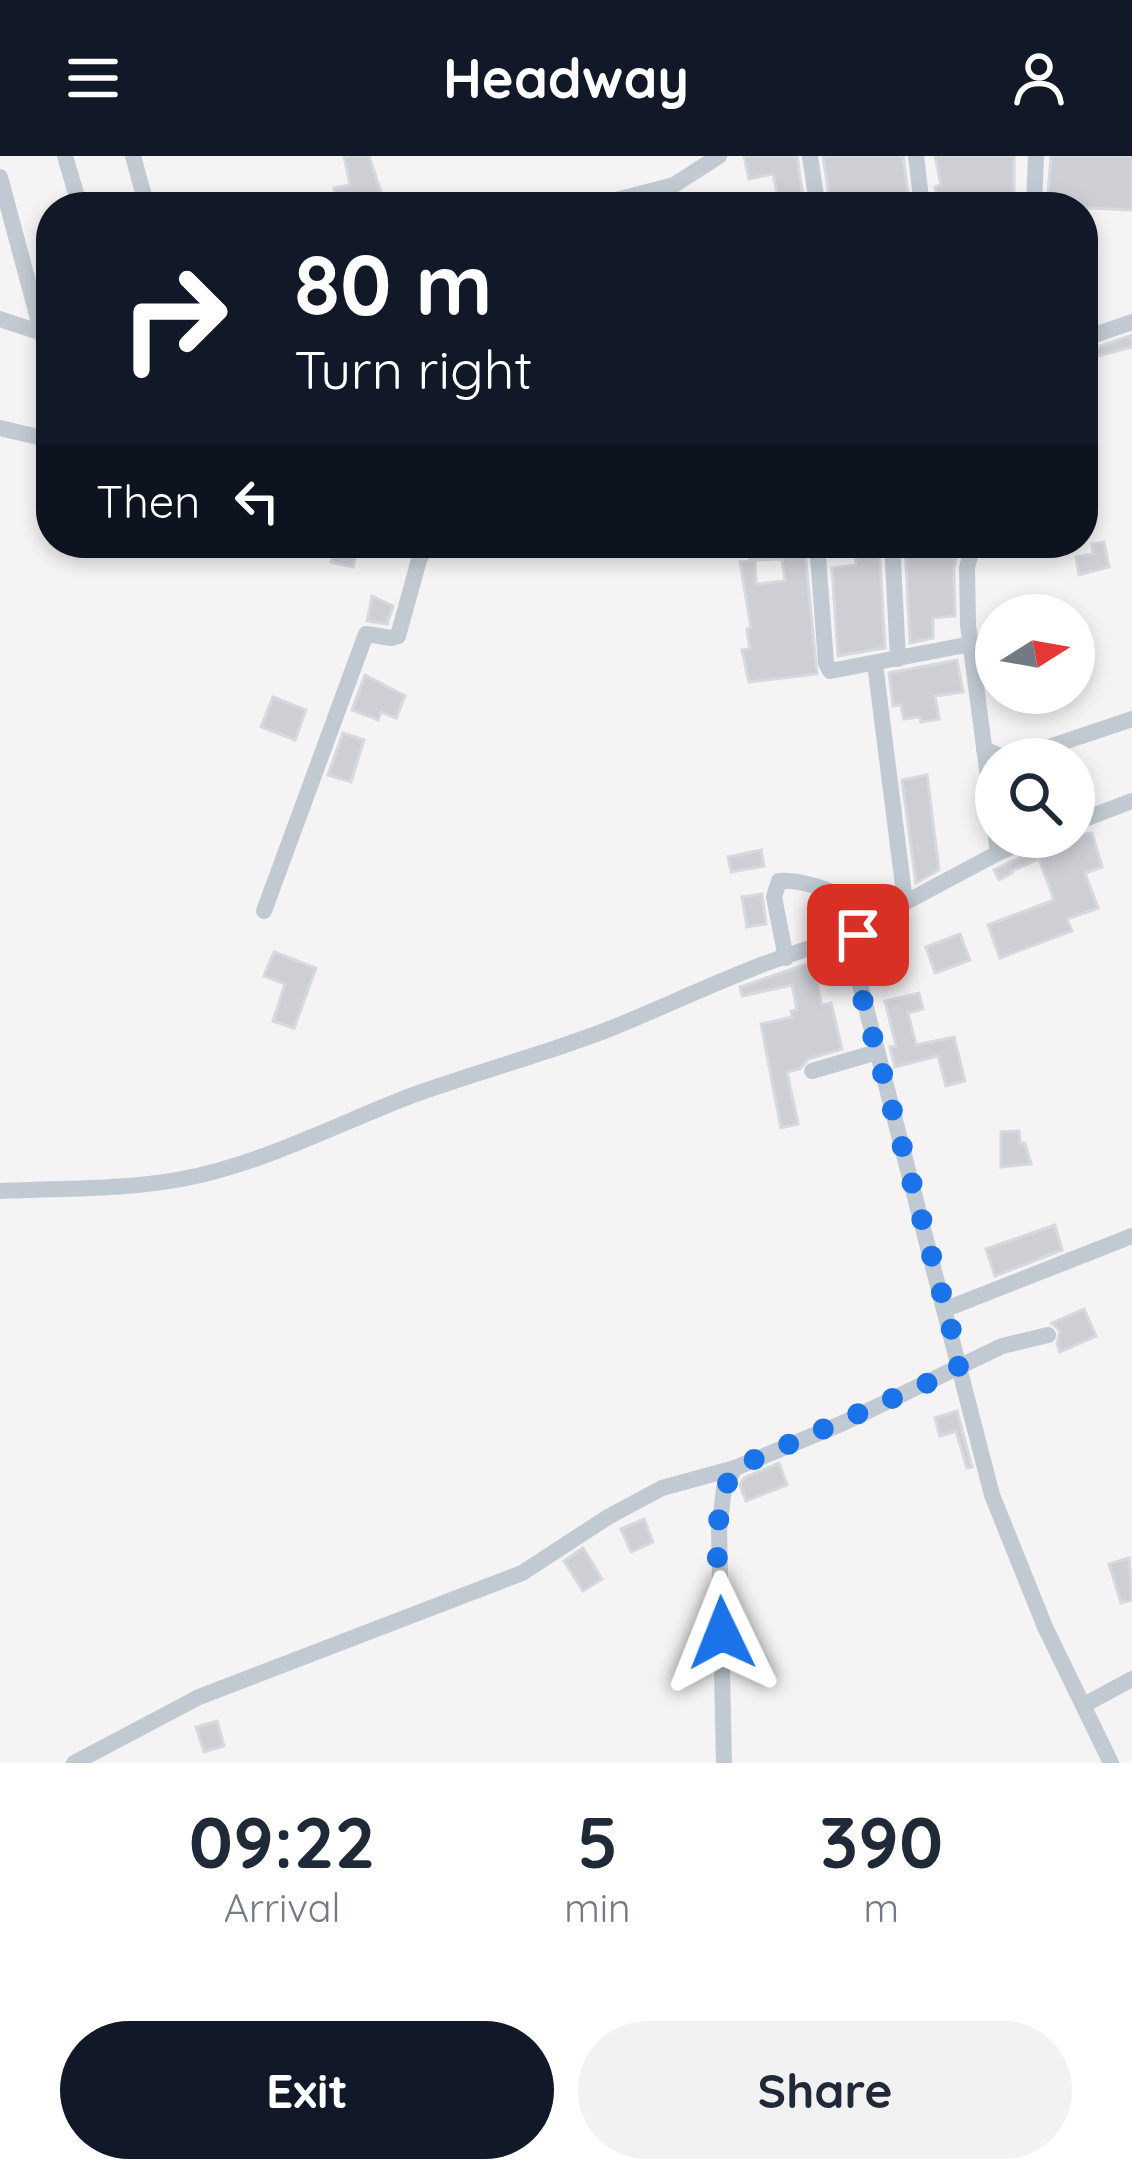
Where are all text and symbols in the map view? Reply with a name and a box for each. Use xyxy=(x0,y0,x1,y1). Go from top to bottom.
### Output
text: Headway xyxy=(443,44,689,112)
icon: menu xyxy=(60,45,126,111)
icon: person xyxy=(1006,45,1072,111)
text: 80 m xyxy=(294,231,493,336)
icon: right xyxy=(96,240,252,396)
text: Turn right xyxy=(294,335,533,403)
icon: left xyxy=(224,468,290,534)
text: Then xyxy=(96,473,200,529)
north arrow xyxy=(975,594,1095,714)
map controls xyxy=(975,594,1095,858)
button: search xyxy=(975,738,1095,858)
pin xyxy=(807,884,909,986)
icon: arrive xyxy=(825,902,891,968)
position arrow xyxy=(659,1570,785,1696)
text: 09:22 xyxy=(189,1796,375,1886)
text: 5 xyxy=(577,1796,618,1886)
text: 390 xyxy=(819,1796,943,1886)
text: Arrival xyxy=(224,1883,340,1932)
text: min xyxy=(564,1883,631,1932)
text: m xyxy=(864,1883,899,1932)
button: Exit xyxy=(60,2021,554,2159)
button: Share xyxy=(578,2021,1072,2159)

